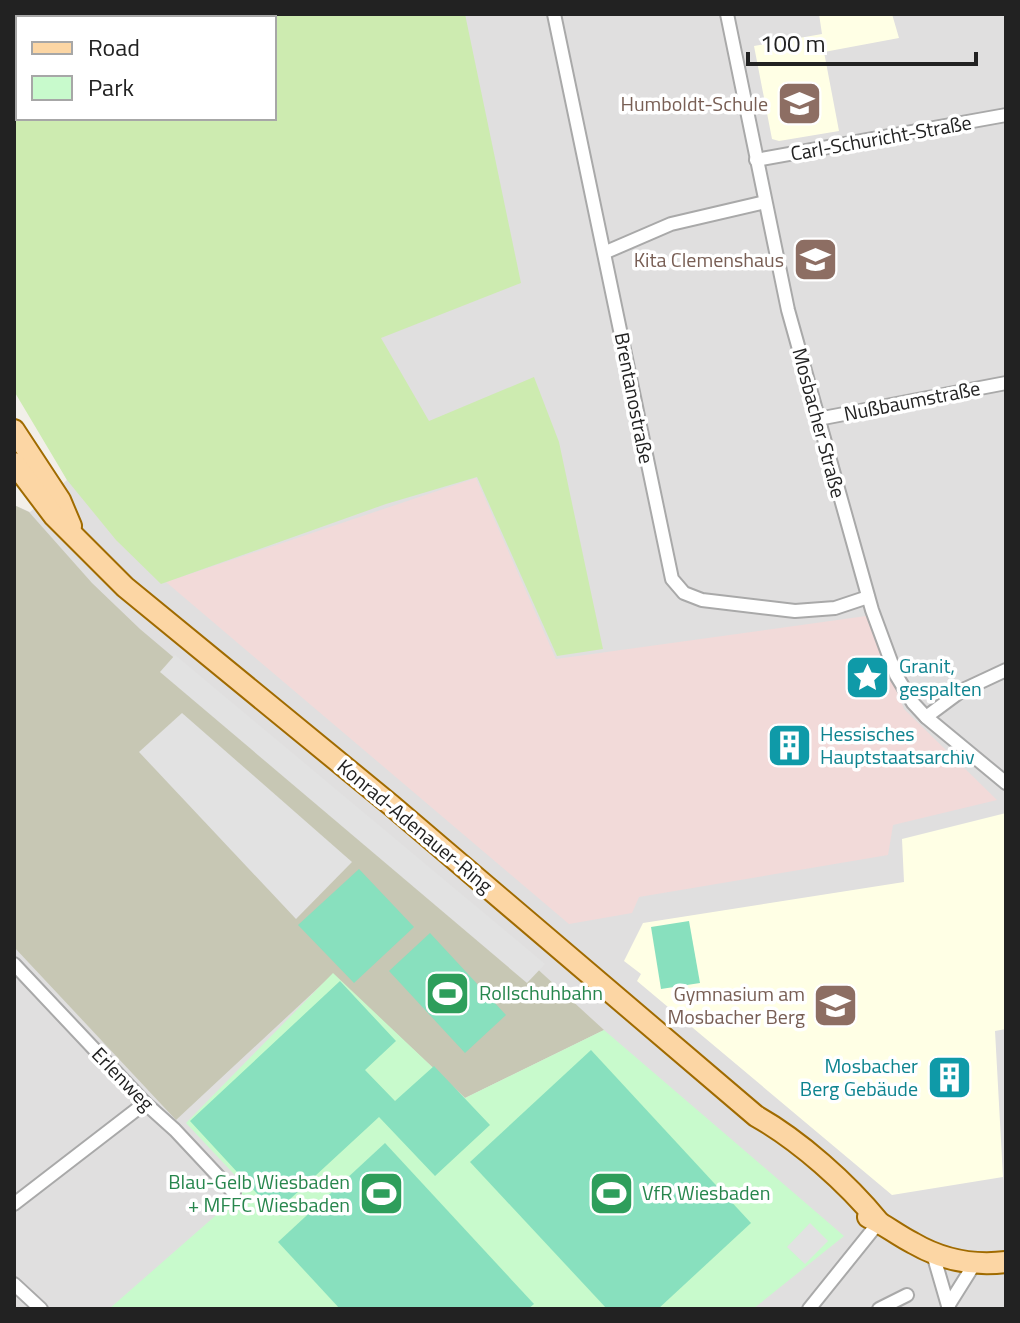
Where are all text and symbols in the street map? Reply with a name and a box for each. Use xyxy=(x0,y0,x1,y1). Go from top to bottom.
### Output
legend xyxy=(16,16,276,120)
scale bar xyxy=(748,16,976,66)
text: 100 m xyxy=(760,25,826,61)
text: Road xyxy=(88,29,140,65)
text: Park xyxy=(88,69,134,105)
school or university icon: Humboldt-Schule xyxy=(775,80,823,128)
place label: Humboldt-Schule xyxy=(620,88,768,119)
street label: Carl-Schuricht-Straße xyxy=(788,106,974,169)
school or university icon: Kita Clemenshaus xyxy=(791,236,839,284)
place label: Kita Clemenshaus xyxy=(634,244,784,275)
street label: Brentanostraße xyxy=(607,330,662,466)
street label: Mosbacher Straße xyxy=(785,344,854,501)
street label: Nußbaumstraße xyxy=(841,372,983,429)
place label: Granit, gespalten xyxy=(899,650,982,704)
place icon: Granit, gespalten xyxy=(844,653,892,701)
place label: Hessisches Hauptstaatsarchiv xyxy=(820,718,975,772)
building icon: Hessisches Hauptstaatsarchiv xyxy=(765,722,813,770)
street label: Konrad-Adenauer-Ring xyxy=(331,751,500,900)
sports icon: Rollschuhbahn xyxy=(424,969,472,1017)
place label: Rollschuhbahn xyxy=(479,977,603,1008)
place label: Gymnasium am Mosbacher Berg xyxy=(668,978,805,1032)
school or university icon: Gymnasium am Mosbacher Berg xyxy=(812,981,860,1029)
street label: Erlenweg xyxy=(85,1040,162,1118)
place label: Mosbacher Berg Gebäude xyxy=(800,1050,918,1104)
building icon: Mosbacher Berg Gebäude xyxy=(925,1053,973,1101)
place label: Blau-Gelb Wiesbaden + MFFC Wiesbaden xyxy=(168,1166,350,1220)
sports icon: Blau-Gelb Wiesbaden + MFFC Wiesbaden xyxy=(357,1169,405,1217)
sports icon: VfR Wiesbaden xyxy=(587,1169,635,1217)
place label: VfR Wiesbaden xyxy=(642,1177,770,1208)

